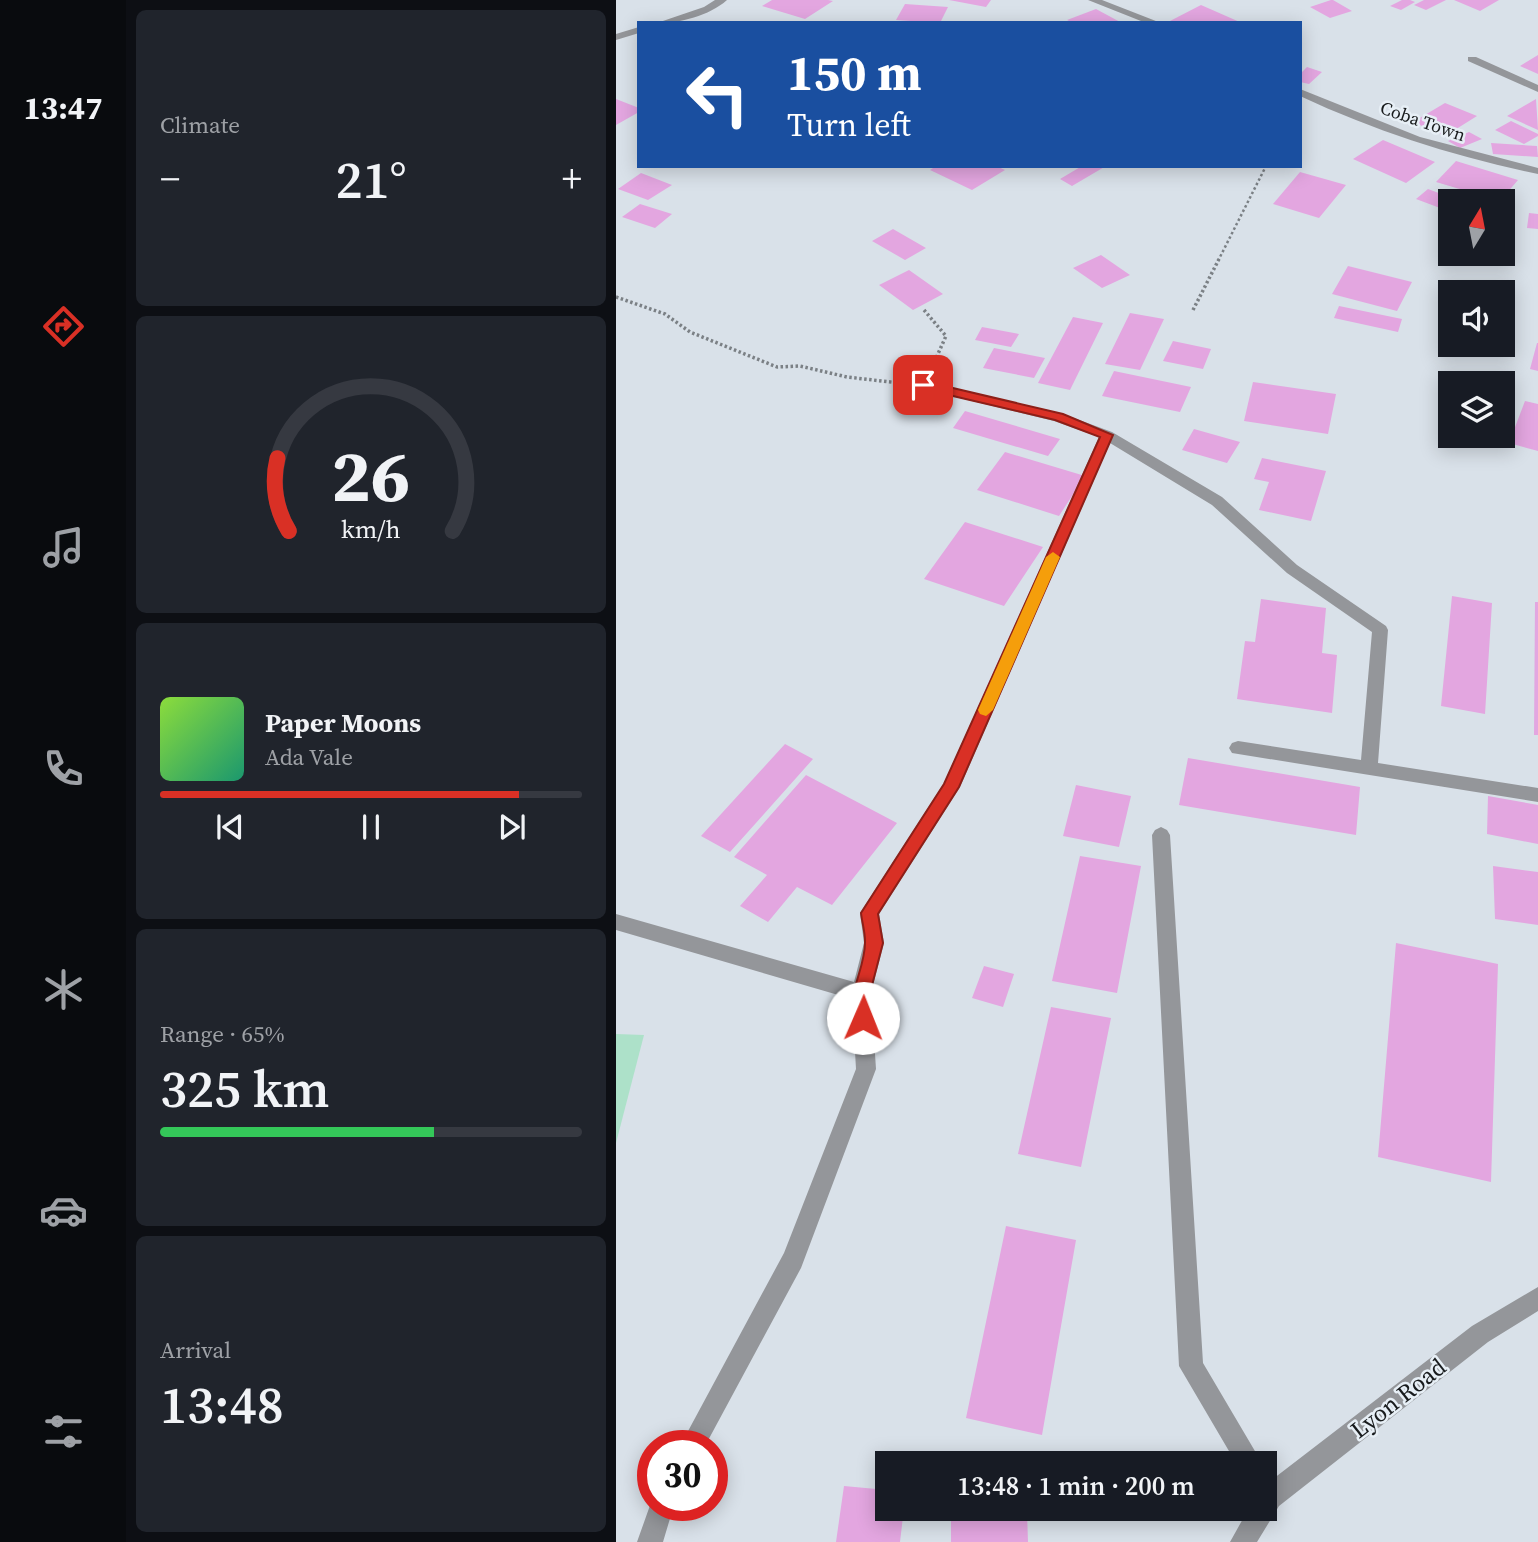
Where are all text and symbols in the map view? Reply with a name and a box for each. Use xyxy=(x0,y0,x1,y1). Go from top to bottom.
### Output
text: 150 m xyxy=(787,39,922,106)
icon: left xyxy=(672,49,763,140)
text: 13:47 xyxy=(24,86,102,130)
street label: Coba Town xyxy=(1377,95,1469,147)
text: Turn left xyxy=(787,103,911,147)
text: Climate xyxy=(160,109,240,141)
text: 21° xyxy=(335,144,407,215)
text: − xyxy=(160,153,180,205)
text: + xyxy=(562,153,582,205)
north arrow xyxy=(1438,189,1516,266)
map controls xyxy=(1438,189,1515,448)
button: sound xyxy=(1438,280,1515,357)
icon: directions xyxy=(39,302,88,351)
pin xyxy=(893,355,953,415)
icon: arrive xyxy=(904,366,942,404)
button: layers xyxy=(1438,371,1515,448)
text: 26 xyxy=(332,426,410,525)
text: km/h xyxy=(341,511,401,545)
icon: music xyxy=(39,523,88,572)
text: Paper Moons xyxy=(265,705,421,741)
text: Ada Vale xyxy=(265,741,353,773)
icon: phone xyxy=(39,744,88,793)
icon: previous xyxy=(211,808,249,846)
icon: pause xyxy=(352,808,390,846)
icon: next xyxy=(493,808,531,846)
icon: climate xyxy=(39,965,88,1014)
position arrow xyxy=(826,981,900,1055)
text: Range · 65% xyxy=(160,1018,285,1050)
text: 325 km xyxy=(160,1053,329,1124)
icon: car xyxy=(39,1186,88,1235)
text: Arrival xyxy=(160,1334,231,1366)
street label: Lyon Road xyxy=(1343,1350,1453,1446)
text: 13:48 xyxy=(160,1369,284,1440)
icon: filters xyxy=(39,1407,88,1456)
speed limit sign: 30 xyxy=(637,1430,728,1521)
text: 13:48 · 1 min · 200 m xyxy=(957,1468,1195,1504)

